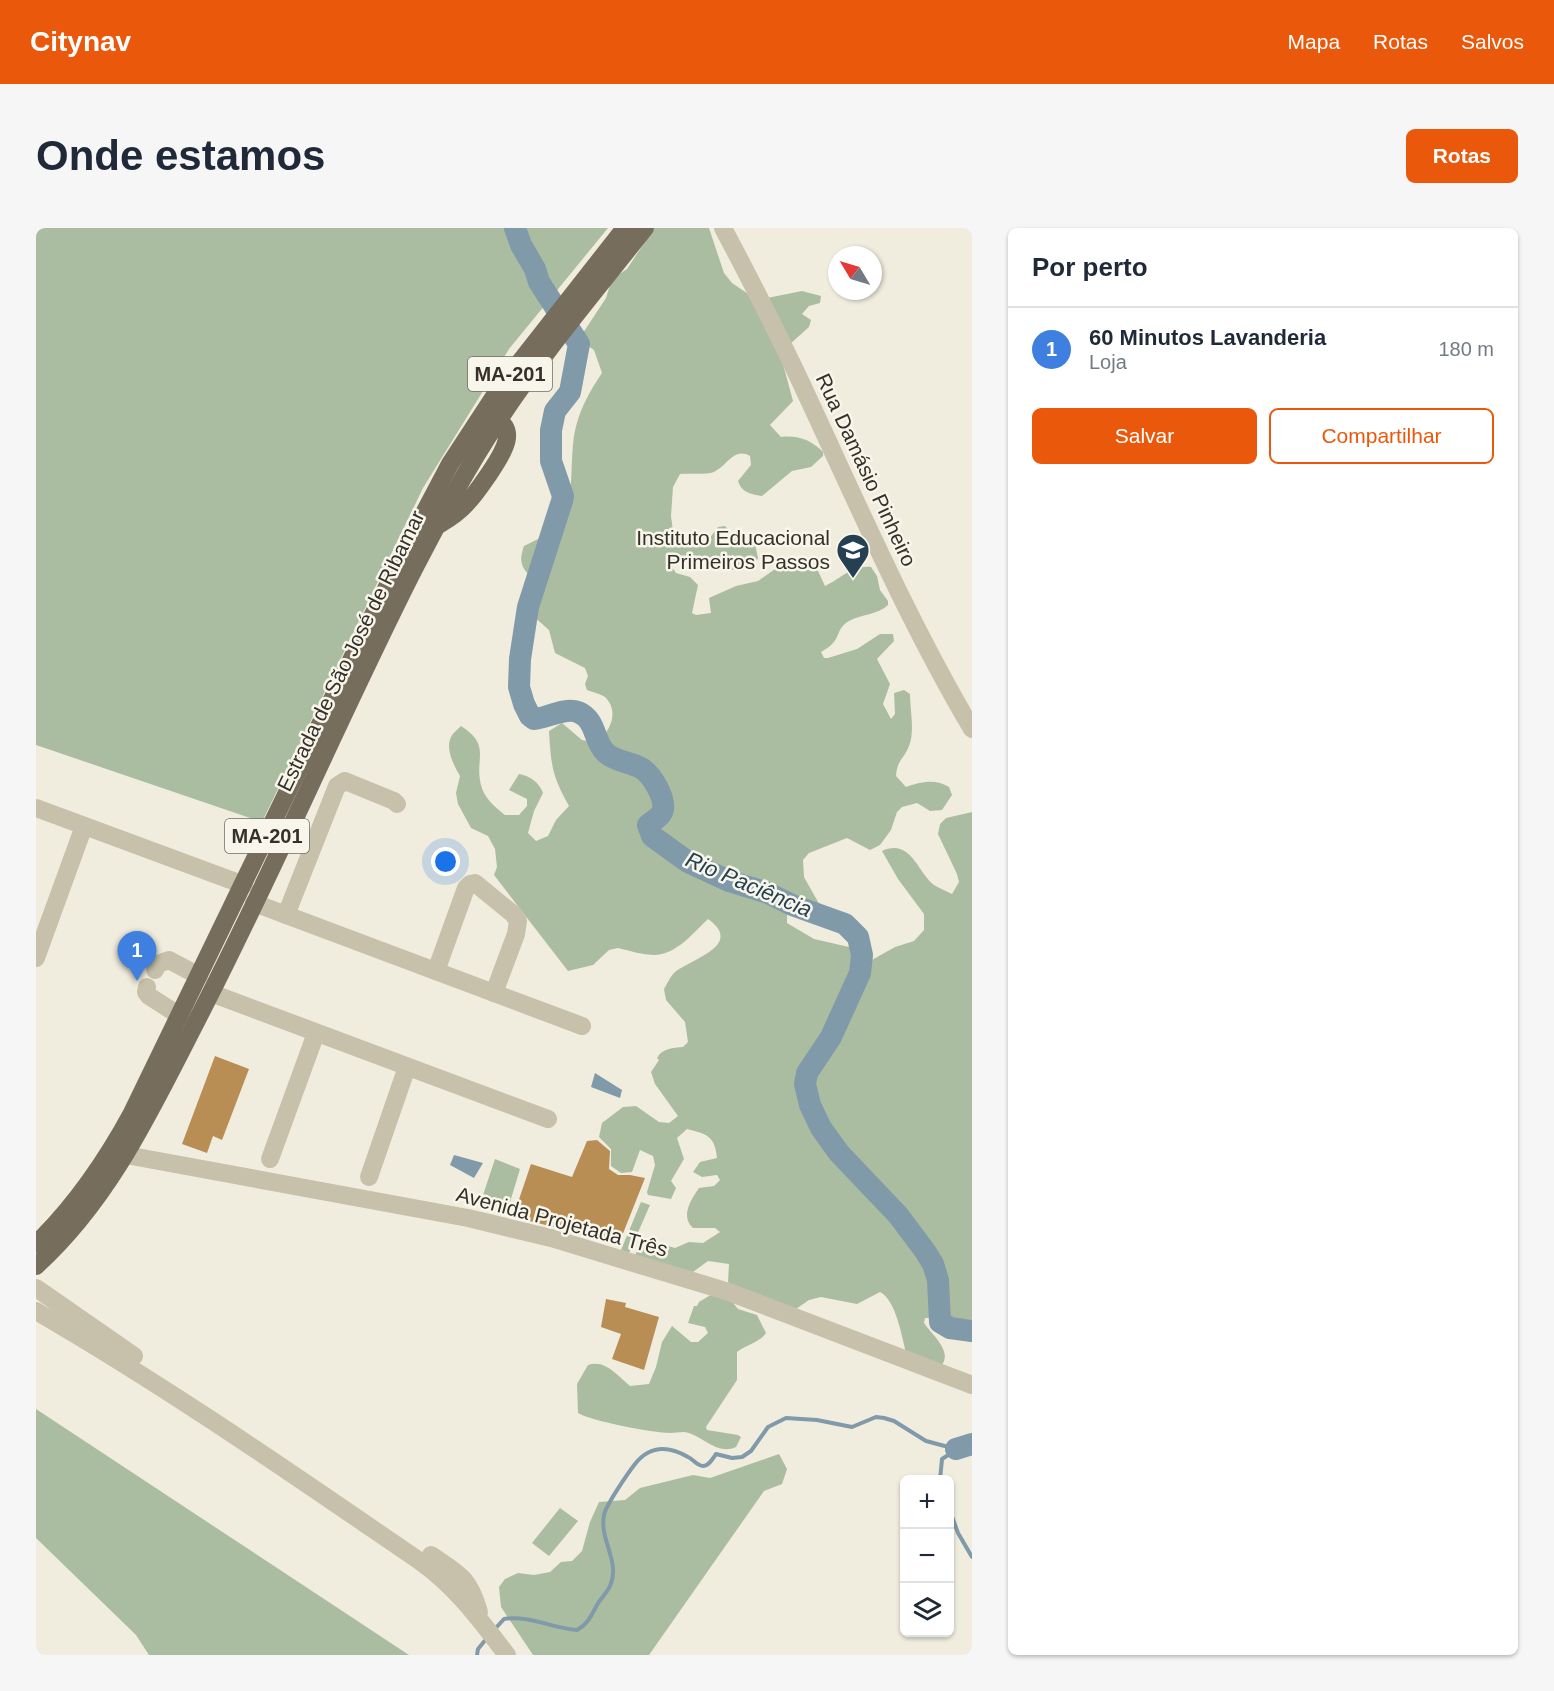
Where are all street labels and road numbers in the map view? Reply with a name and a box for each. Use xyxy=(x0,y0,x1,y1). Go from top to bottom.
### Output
road number: MA-201 xyxy=(468,357,552,391)
street label: Rua Damásio Pinheiro xyxy=(812,370,921,570)
street label: Estrada de São José de Ribamar xyxy=(272,507,429,795)
road number: MA-201 xyxy=(225,819,309,853)
street label: Avenida Projetada Três xyxy=(454,1182,670,1261)

